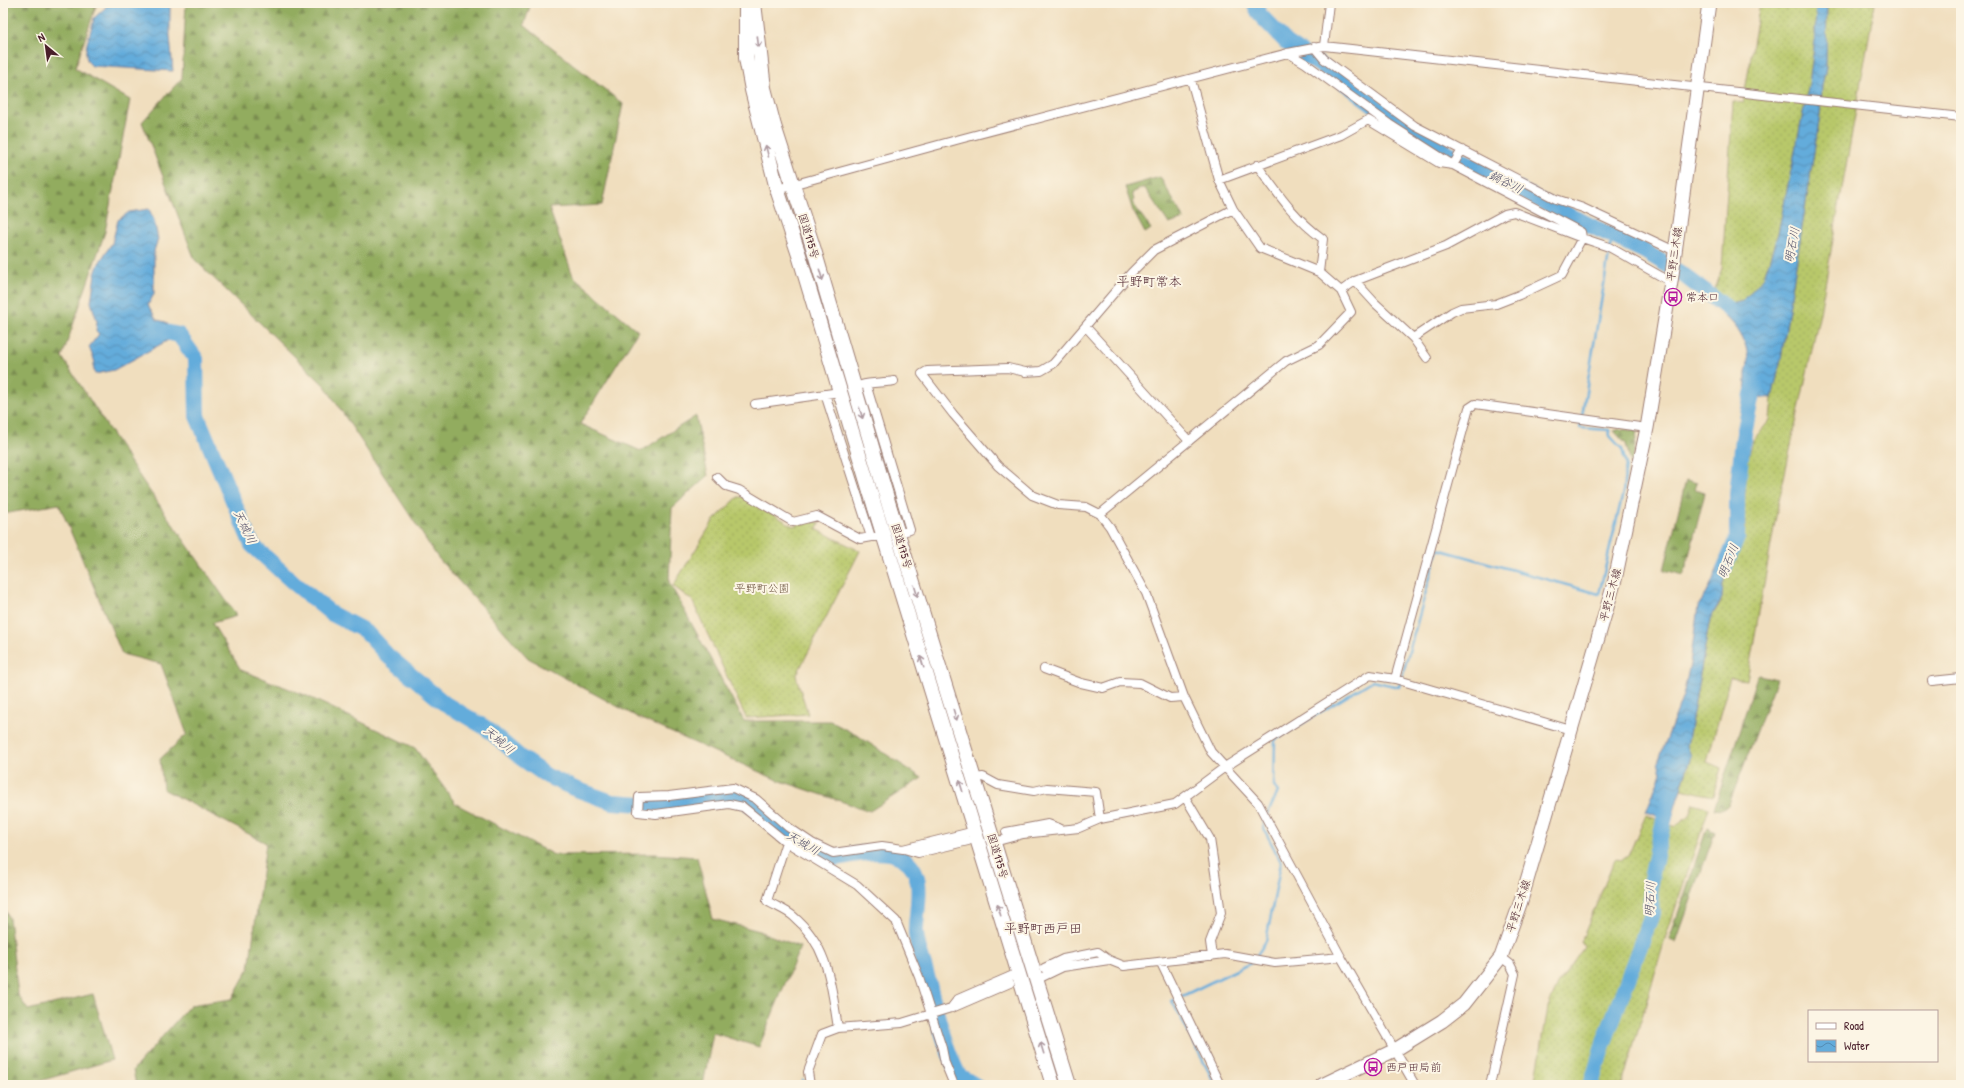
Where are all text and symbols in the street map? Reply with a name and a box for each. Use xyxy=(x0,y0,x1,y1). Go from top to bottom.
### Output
north arrow xyxy=(26,26,66,66)
text: N xyxy=(35,30,47,45)
one-way arrow xyxy=(754,35,762,48)
one-way arrow xyxy=(763,145,770,158)
water label: 鍋谷川 xyxy=(1486,166,1526,197)
street label: 国道175号 xyxy=(795,211,823,261)
street label: 平野三木線 xyxy=(1663,226,1685,282)
water label: 明石川 xyxy=(1780,226,1803,264)
one-way arrow xyxy=(818,268,825,281)
district label: 平野町常本 xyxy=(1116,272,1182,290)
bus stop icon: 常本口 xyxy=(1663,287,1683,307)
place label: 常本口 xyxy=(1686,290,1719,304)
one-way arrow xyxy=(858,407,865,420)
water label: 天城川 xyxy=(230,507,261,547)
street label: 国道175号 xyxy=(888,521,916,571)
water label: 明石川 xyxy=(1713,541,1742,581)
street label: 平野三木線 xyxy=(1596,567,1624,623)
park label: 平野町公園 xyxy=(735,581,790,595)
one-way arrow xyxy=(913,584,920,597)
one-way arrow xyxy=(918,655,925,668)
one-way arrow xyxy=(952,708,959,721)
water label: 天城川 xyxy=(480,722,519,758)
one-way arrow xyxy=(957,780,964,793)
water label: 天城川 xyxy=(783,826,823,859)
street label: 国道175号 xyxy=(984,831,1012,881)
street label: 平野三木線 xyxy=(1503,878,1533,934)
water label: 明石川 xyxy=(1640,881,1659,917)
one-way arrow xyxy=(995,904,1002,917)
district label: 平野町西戸田 xyxy=(1004,919,1082,937)
legend xyxy=(1808,1010,1938,1062)
text: Road xyxy=(1844,1017,1864,1034)
text: Water xyxy=(1844,1037,1870,1054)
one-way arrow xyxy=(1038,1041,1045,1054)
bus stop icon: 西戸田局前 xyxy=(1363,1057,1383,1077)
place label: 西戸田局前 xyxy=(1386,1060,1441,1074)

